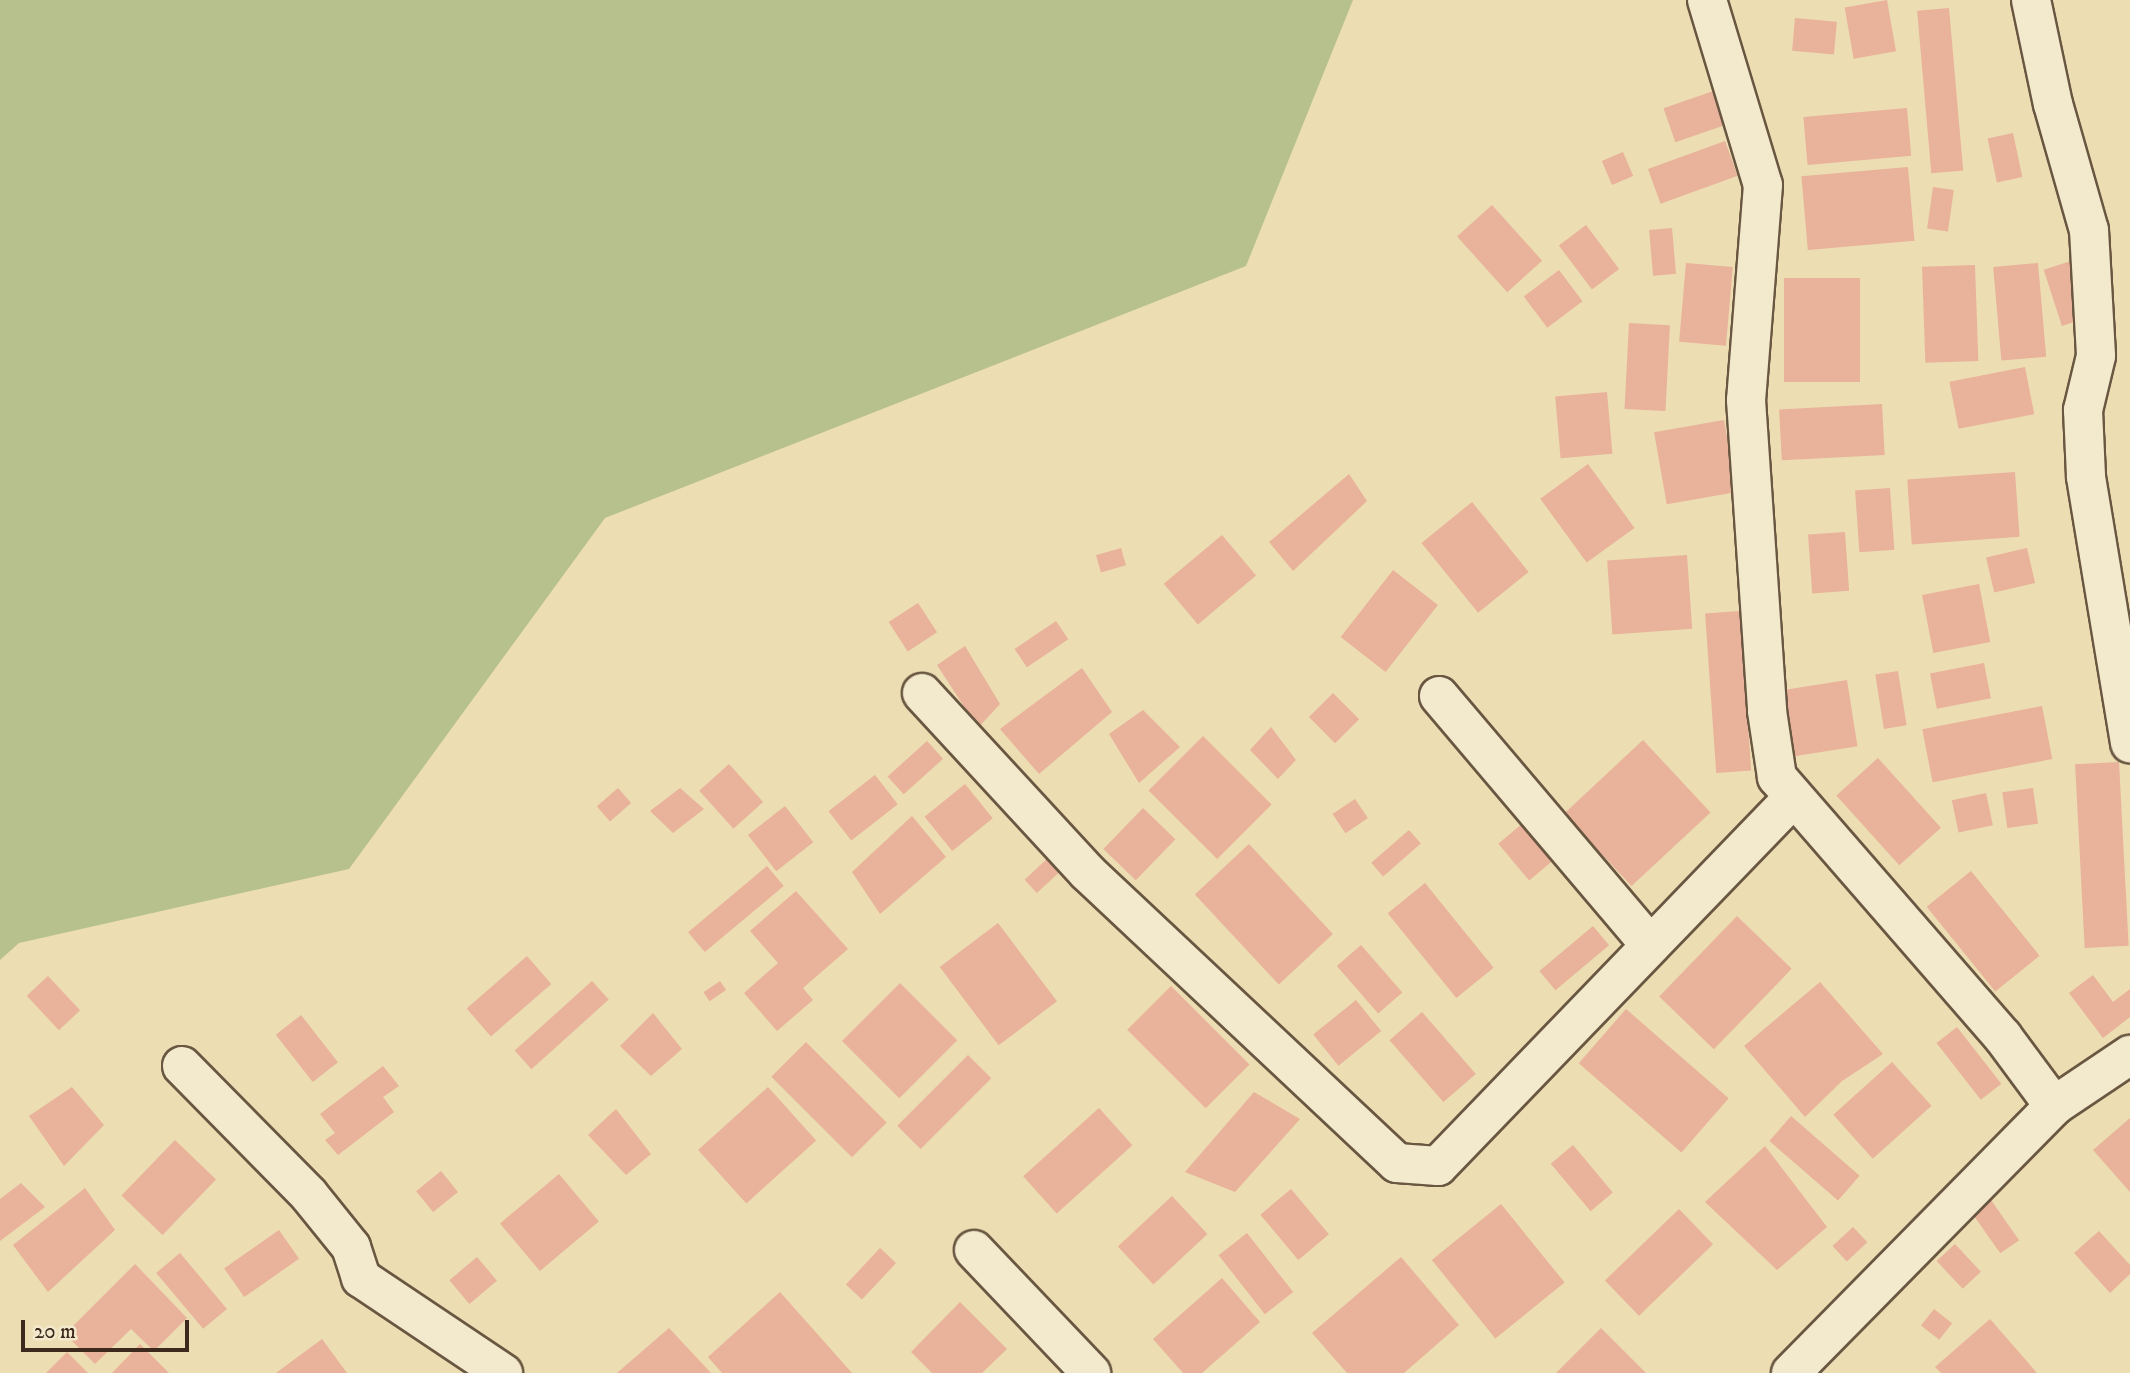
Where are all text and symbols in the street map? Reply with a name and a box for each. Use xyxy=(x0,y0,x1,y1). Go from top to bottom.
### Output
scale bar xyxy=(24,1306,192,1350)
text: 20 m xyxy=(34,1319,76,1345)

